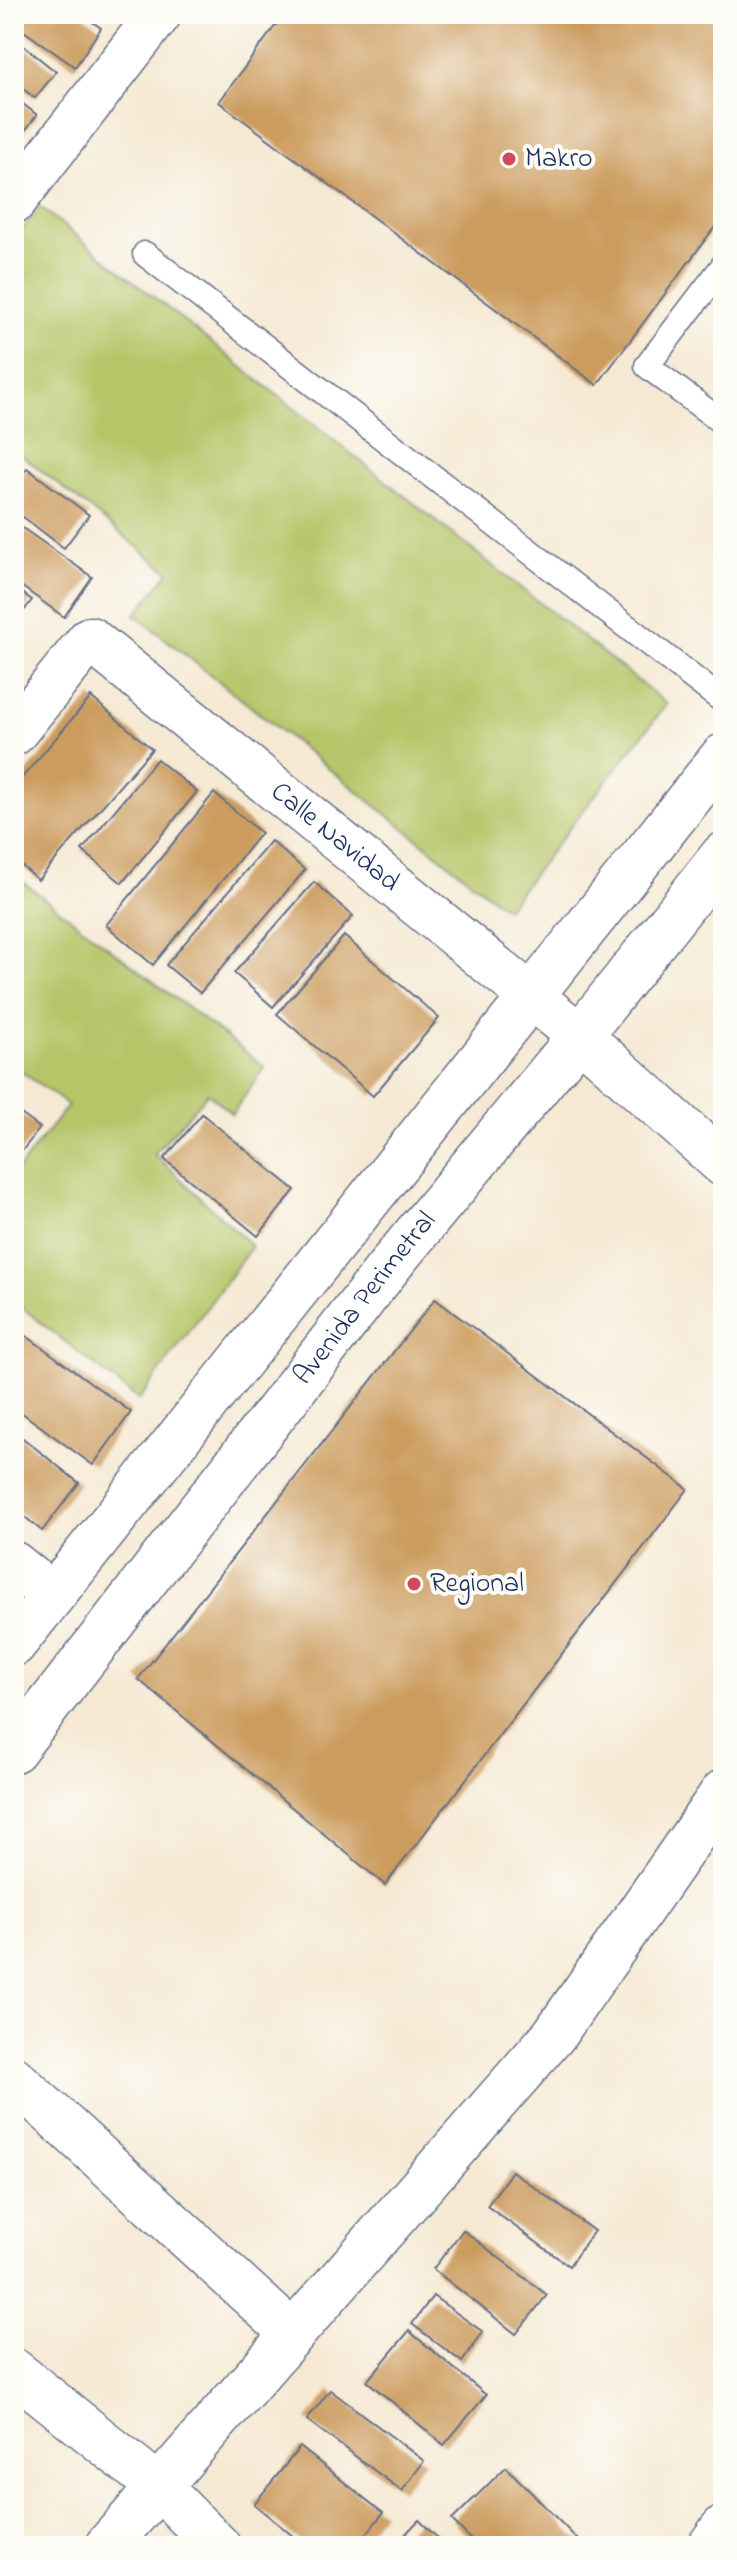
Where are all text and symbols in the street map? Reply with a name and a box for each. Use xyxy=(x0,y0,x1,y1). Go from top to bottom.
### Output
place label: Makro xyxy=(525,139,593,180)
marker: Makro xyxy=(500,150,518,168)
street label: Calle Navidad xyxy=(261,772,409,903)
street label: Avenida Perimetral xyxy=(284,1203,447,1394)
place label: Regional xyxy=(430,1564,524,1605)
marker: Regional xyxy=(405,1575,423,1593)

